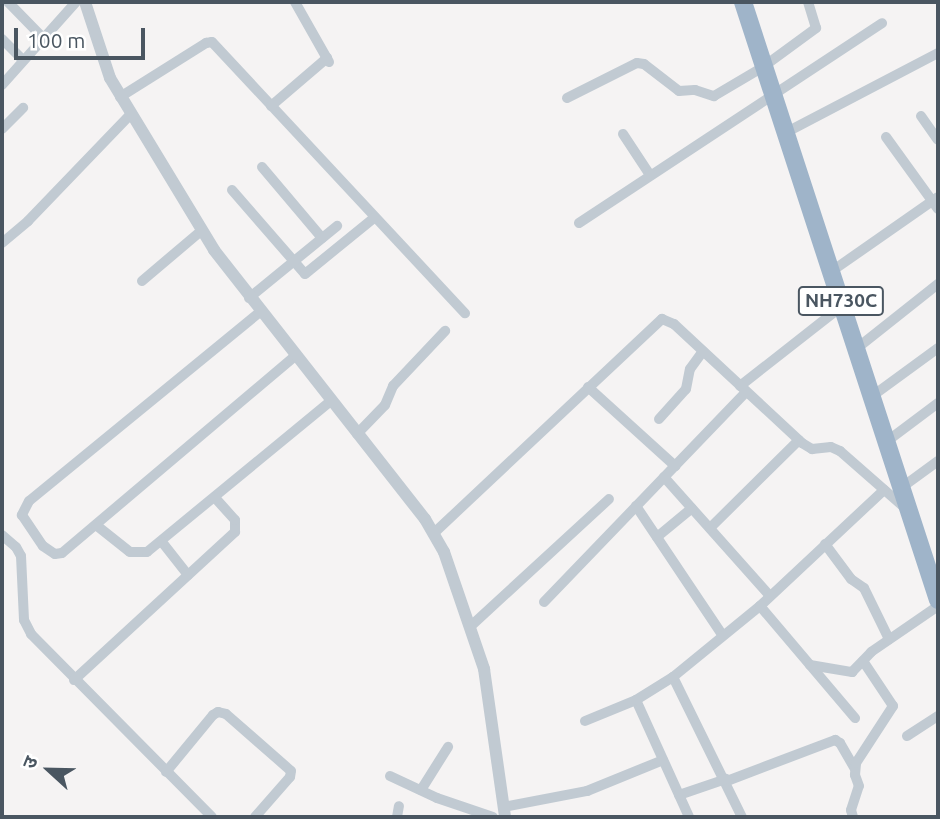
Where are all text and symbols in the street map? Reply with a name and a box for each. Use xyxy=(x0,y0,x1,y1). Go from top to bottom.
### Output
scale bar xyxy=(18,14,149,58)
text: 100 m xyxy=(27,28,85,52)
road number: NH730C xyxy=(797,286,885,316)
north arrow xyxy=(14,735,84,805)
text: उ xyxy=(17,753,42,771)

